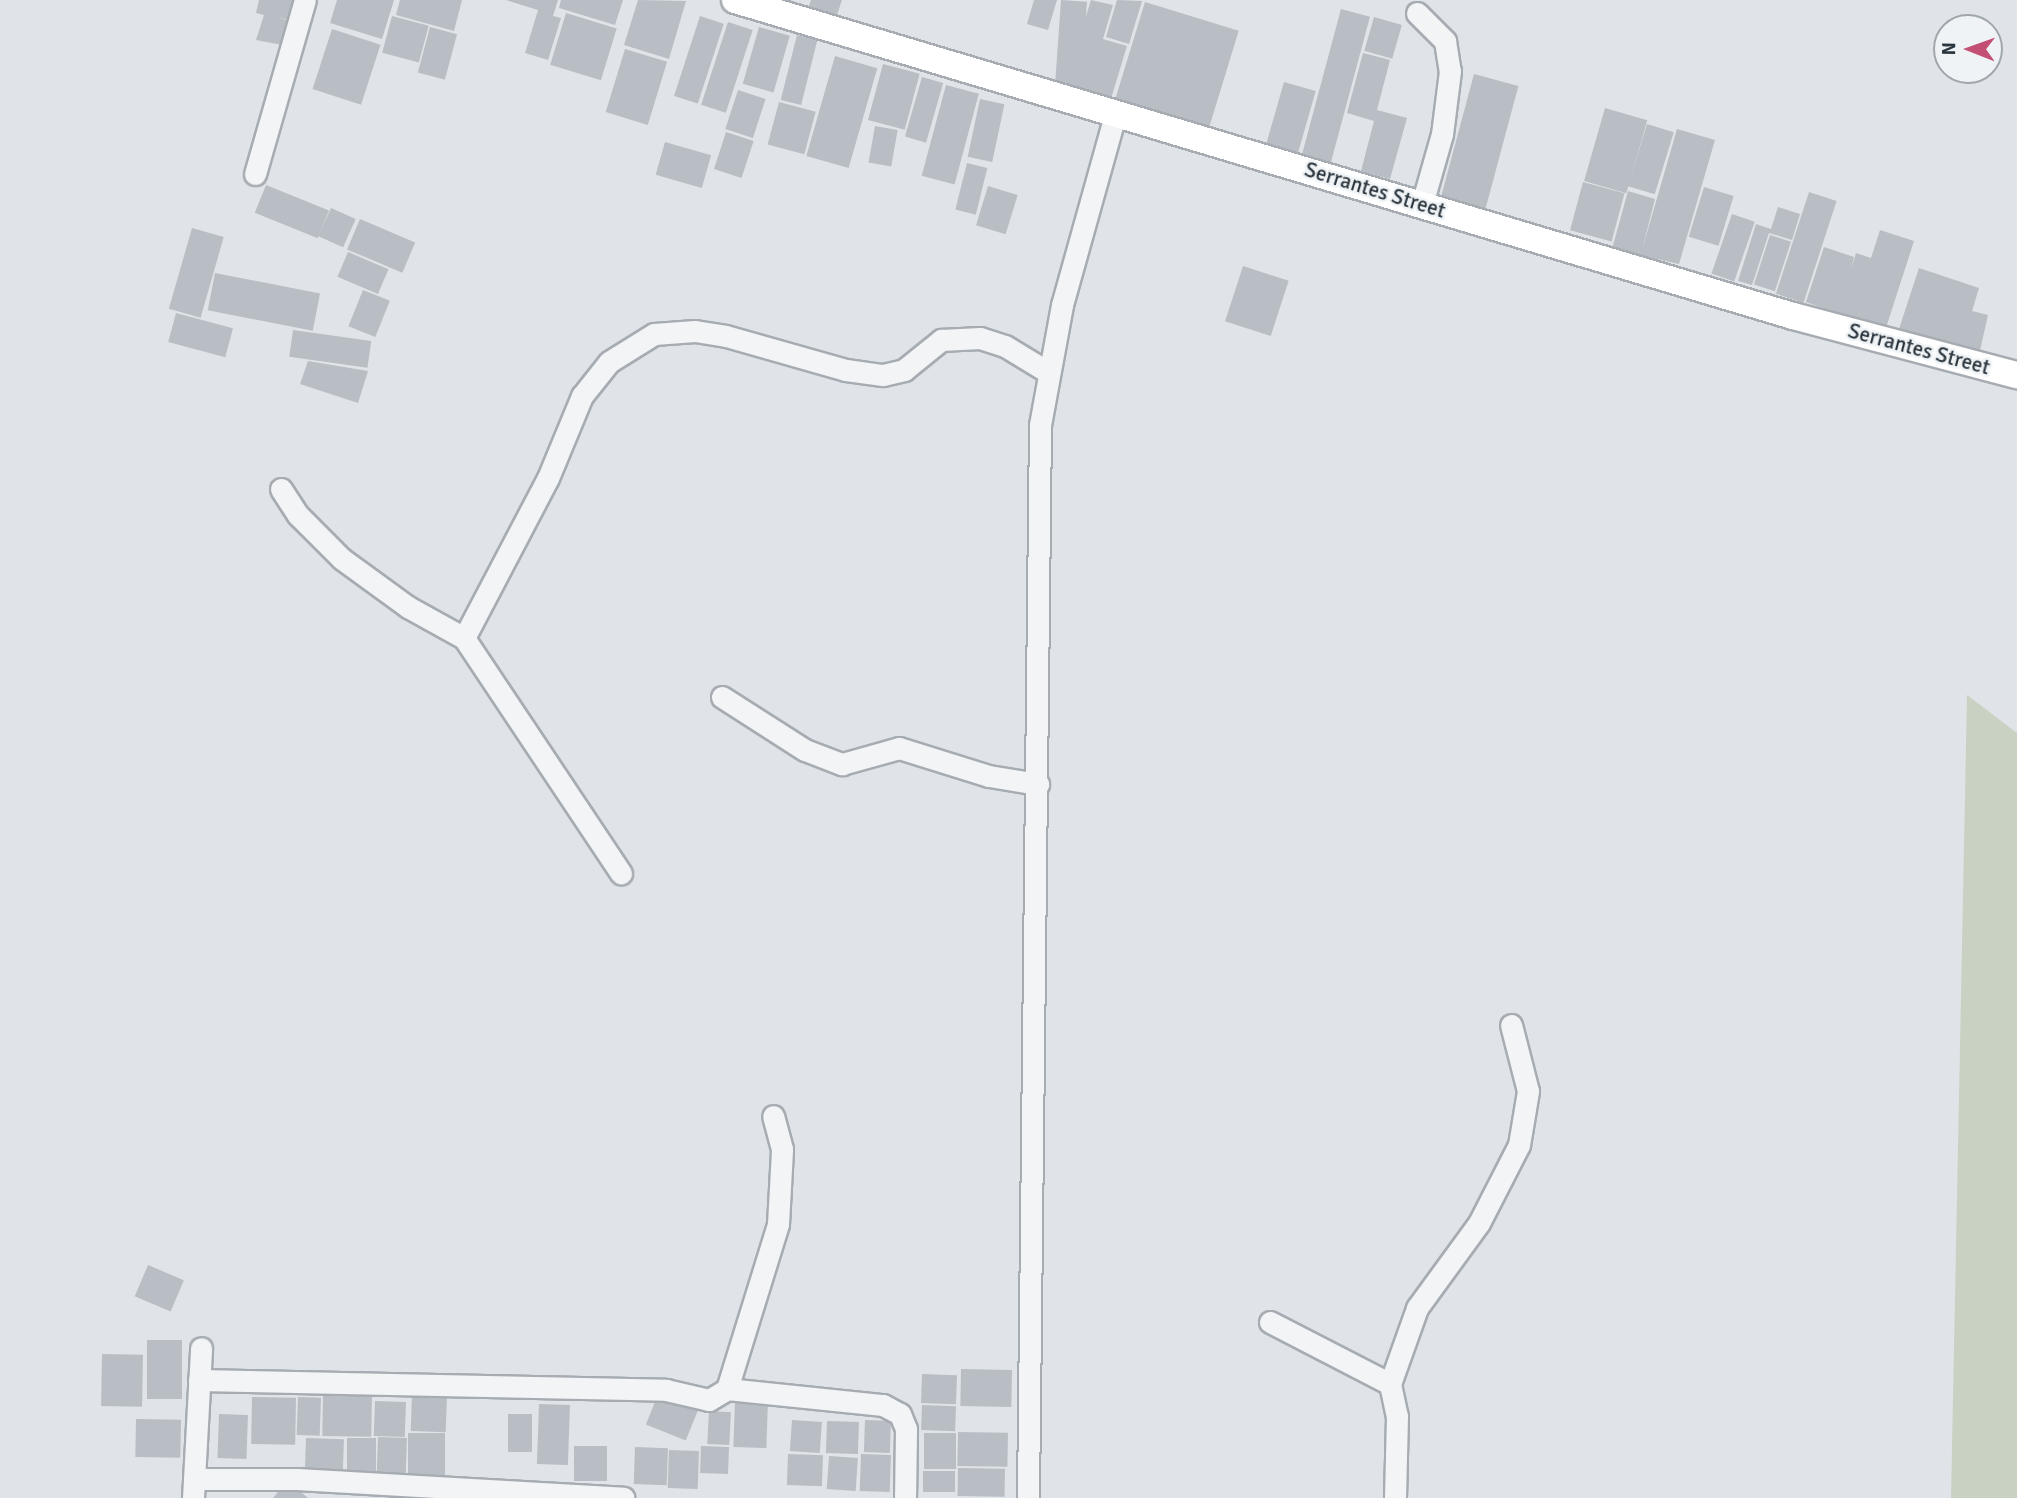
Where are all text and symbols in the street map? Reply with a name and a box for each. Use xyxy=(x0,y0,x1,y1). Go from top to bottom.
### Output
north arrow xyxy=(1933,14,2003,84)
text: N xyxy=(1937,42,1961,55)
street label: Serrantes Street xyxy=(1302,157,1448,223)
street label: Serrantes Street xyxy=(1845,318,1993,380)

